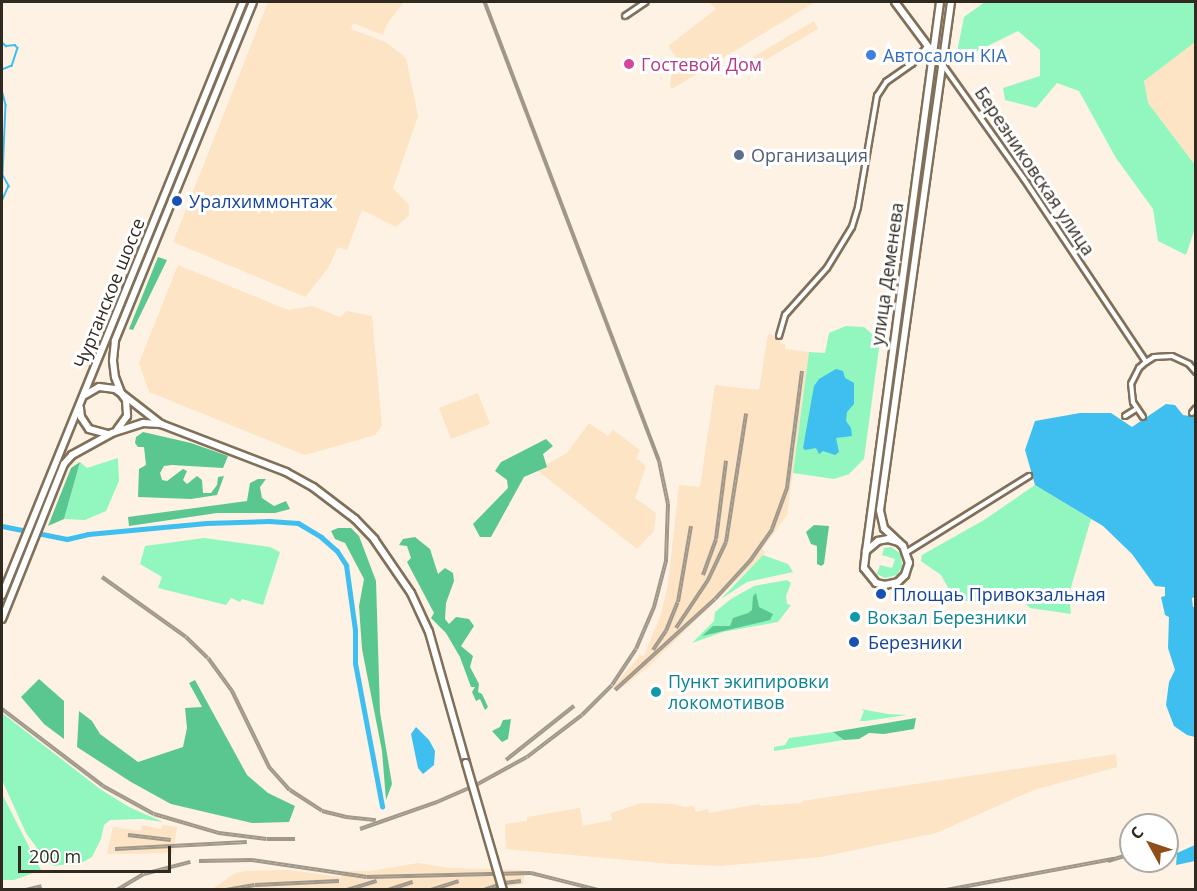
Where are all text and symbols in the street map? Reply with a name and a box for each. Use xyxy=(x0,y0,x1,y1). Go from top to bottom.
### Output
place label: Автосалон KIA xyxy=(883,44,1007,66)
marker: Автосалон KIA xyxy=(864,48,878,62)
place label: Гостевой Дом xyxy=(641,53,762,75)
marker: Гостевой Дом xyxy=(622,57,636,71)
street label: Березниковская улица xyxy=(970,83,1100,259)
place label: Организация xyxy=(751,144,868,166)
marker: Организация xyxy=(732,148,746,162)
place label: Уралхиммонтаж xyxy=(189,190,333,212)
marker: Уралхиммонтаж xyxy=(170,194,184,208)
street label: улица Деменева xyxy=(866,201,908,347)
street label: Чуртанское шоссе xyxy=(69,215,149,371)
place label: Площаь Привокзальная xyxy=(893,583,1106,605)
marker: Площаь Привокзальная xyxy=(874,587,888,601)
place label: Вокзал Березники xyxy=(867,606,1027,628)
marker: Вокзал Березники xyxy=(848,610,862,624)
place label: Березники xyxy=(868,631,963,653)
marker: Березники xyxy=(845,633,863,651)
place label: Пункт экипировки локомотивов xyxy=(668,671,829,714)
marker: Пункт экипировки локомотивов xyxy=(649,685,663,699)
north arrow xyxy=(1119,813,1179,873)
text: С xyxy=(1125,822,1148,844)
scale bar xyxy=(21,834,174,872)
text: 200 m xyxy=(29,844,81,868)

